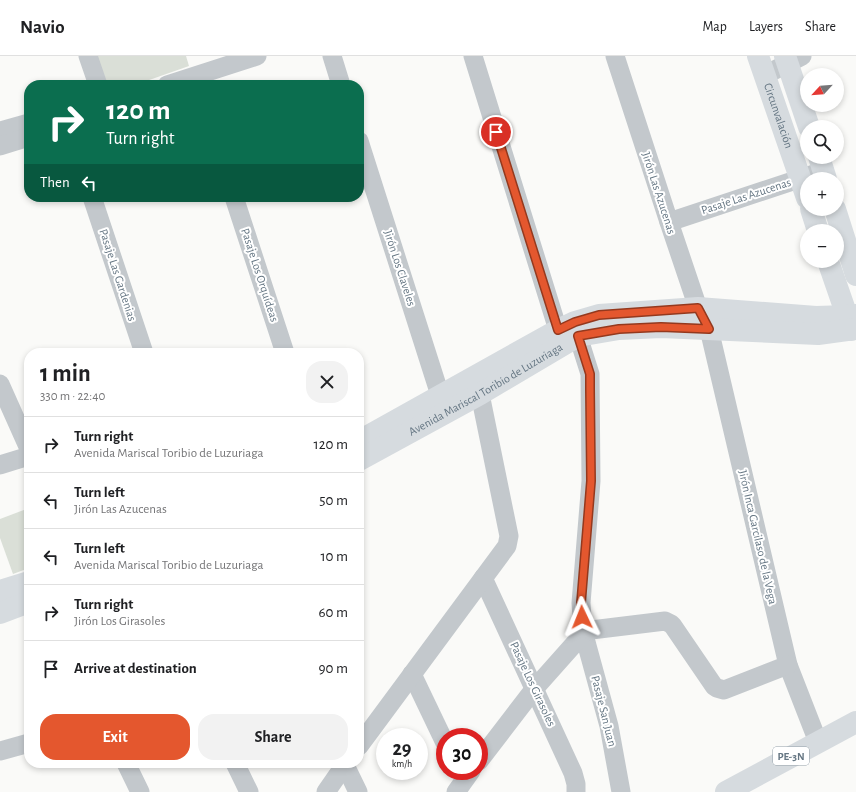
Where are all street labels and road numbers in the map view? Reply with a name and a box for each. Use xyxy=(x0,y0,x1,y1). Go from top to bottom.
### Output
street label: Circunvalación xyxy=(762,81,795,150)
street label: Jirón Las Azucenas xyxy=(640,150,678,236)
street label: Pasaje Las Azucenas xyxy=(700,176,793,217)
street label: Pasaje Las Gardenias xyxy=(96,227,139,323)
street label: Pasaje Los Orquídeas xyxy=(238,227,281,324)
street label: Jirón Los Claveles xyxy=(382,228,418,308)
street label: Avenida Mariscal Toribio de Luzuriaga xyxy=(407,340,565,438)
street label: Jirón Inca Garcilaso de la Vega xyxy=(737,469,779,606)
street label: Pasaje Los Girasoles xyxy=(507,640,558,729)
street label: Pasaje San Juan xyxy=(588,674,619,748)
road number: PE-3N xyxy=(773,747,809,765)

